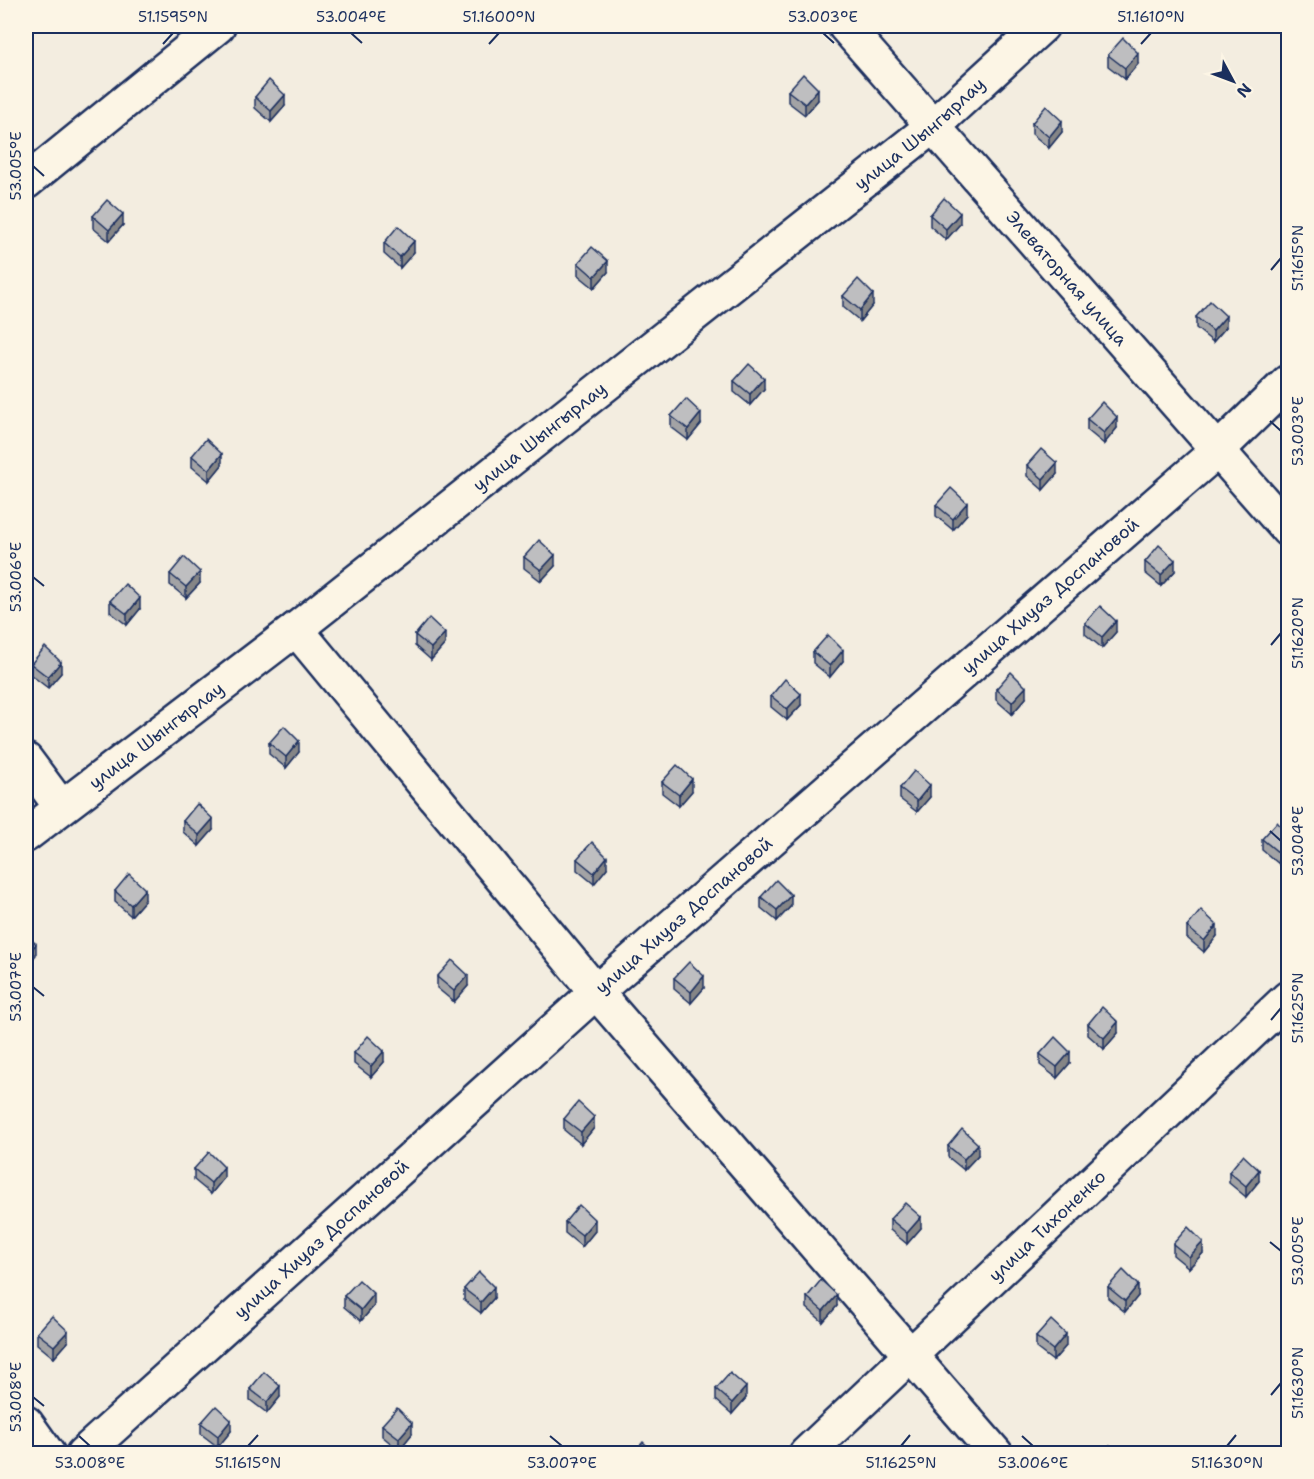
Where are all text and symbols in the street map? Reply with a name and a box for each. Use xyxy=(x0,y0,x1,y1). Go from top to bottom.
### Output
text: 51.1595°N xyxy=(138,7,208,27)
text: 53.004°E xyxy=(316,7,386,27)
text: 51.1600°N xyxy=(463,7,535,27)
text: 53.003°E xyxy=(788,7,858,27)
text: 51.1610°N xyxy=(1117,7,1185,27)
north arrow xyxy=(1203,51,1263,111)
street label: улица Шынгырлау xyxy=(849,72,990,196)
text: N xyxy=(1232,79,1256,102)
text: 53.005°E xyxy=(6,131,26,201)
street label: Элеваторная улица xyxy=(1001,206,1133,351)
text: 51.1615°N xyxy=(1288,225,1308,291)
street label: улица Шынгырлау xyxy=(468,376,611,497)
text: 53.003°E xyxy=(1288,396,1308,466)
street label: улица Хиуаз Доспановой xyxy=(957,512,1144,680)
text: 53.006°E xyxy=(6,542,26,612)
text: 51.1620°N xyxy=(1288,597,1308,669)
street label: улица Шынгырлау xyxy=(84,676,229,795)
text: 53.004°E xyxy=(1288,806,1308,876)
street label: улица Хиуаз Доспановой xyxy=(590,831,778,999)
text: 53.007°E xyxy=(6,952,26,1022)
text: 51.1625°N xyxy=(1288,973,1308,1043)
street label: улица Хиуаз Доспановой xyxy=(229,1154,414,1324)
street label: улица Тихоненко xyxy=(983,1165,1111,1287)
text: 53.005°E xyxy=(1288,1216,1308,1286)
text: 51.1630°N xyxy=(1288,1347,1308,1419)
text: 53.008°E xyxy=(6,1362,26,1432)
text: 53.008°E xyxy=(55,1453,125,1473)
text: 51.1615°N xyxy=(215,1453,281,1473)
text: 53.007°E xyxy=(527,1453,597,1473)
text: 51.1625°N xyxy=(866,1453,936,1473)
text: 53.006°E xyxy=(998,1453,1068,1473)
text: 51.1630°N xyxy=(1191,1453,1263,1473)

